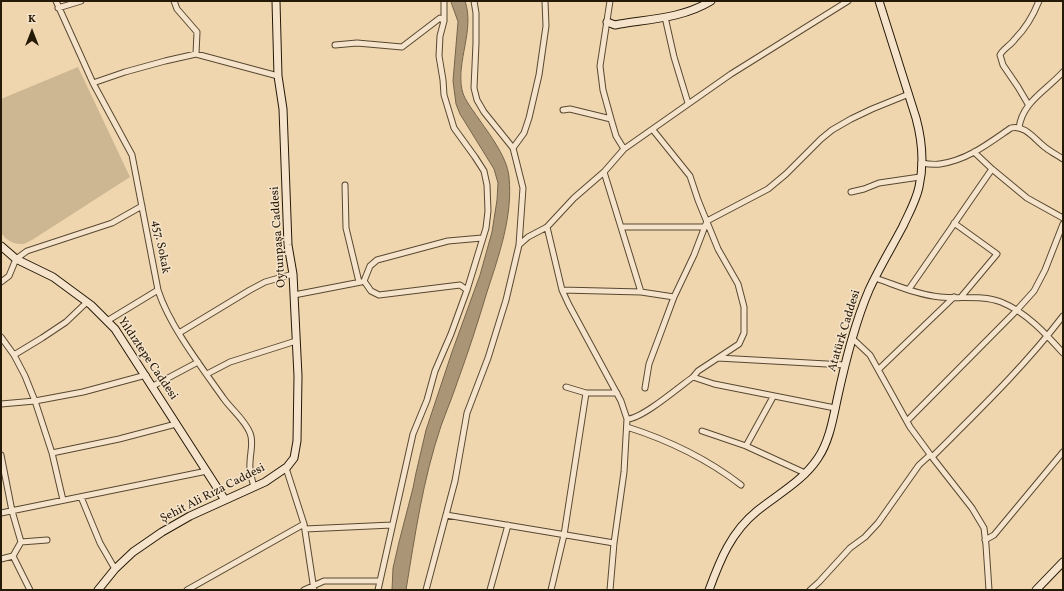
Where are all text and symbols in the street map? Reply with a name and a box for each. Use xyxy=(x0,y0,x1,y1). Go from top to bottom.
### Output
north arrow xyxy=(12,12,52,52)
text: K xyxy=(28,12,36,27)
street label: Oytunpaşa Caddesi xyxy=(268,186,290,288)
street label: 457. Sokak xyxy=(148,219,172,275)
street label: Atatürk Caddesi xyxy=(826,288,864,374)
street label: Yıldıztepe Caddesi xyxy=(114,315,180,403)
street label: Şehit Ali Rıza Caddesi xyxy=(158,461,268,527)

